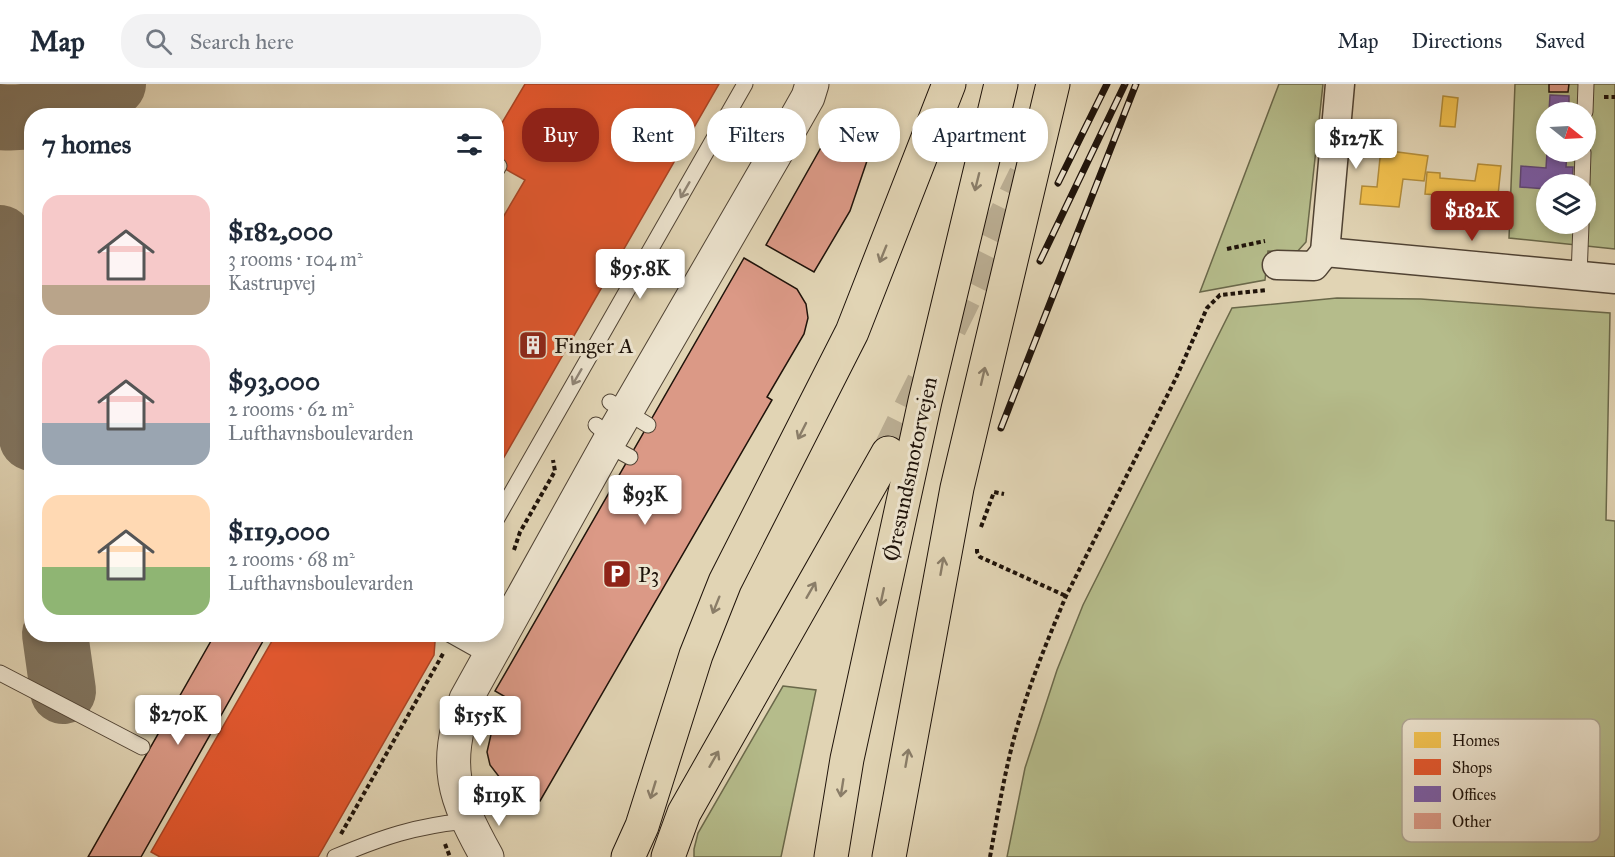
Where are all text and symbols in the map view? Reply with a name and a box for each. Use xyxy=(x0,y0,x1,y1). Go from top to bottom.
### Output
search box xyxy=(121,14,541,68)
text: Map xyxy=(30,24,85,59)
icon: search xyxy=(142,25,175,58)
text: Search here xyxy=(190,28,294,55)
text: Map xyxy=(1338,28,1379,54)
text: Directions xyxy=(1412,28,1502,54)
text: Saved xyxy=(1535,28,1585,54)
north arrow xyxy=(1536,102,1596,162)
map controls xyxy=(1536,102,1596,234)
chip: Buy xyxy=(522,108,599,162)
chip: Rent xyxy=(611,108,695,162)
chip: Filters xyxy=(707,108,806,162)
chip: New xyxy=(818,108,900,162)
chip: Apartment xyxy=(912,108,1048,162)
pin: $127K xyxy=(1314,119,1398,170)
text: $127K xyxy=(1329,126,1383,150)
text: 7 homes xyxy=(42,128,131,160)
icon: filters xyxy=(453,128,486,161)
one-way arrow xyxy=(971,172,983,191)
button: layers xyxy=(1536,174,1596,234)
one-way arrow xyxy=(679,181,691,198)
pin: $182K xyxy=(1430,191,1514,242)
text: $182K xyxy=(1445,198,1499,222)
text: $182,000 xyxy=(228,215,333,247)
icon: home xyxy=(90,219,162,291)
one-way arrow xyxy=(877,244,888,262)
text: 3 rooms · 104 m² xyxy=(228,247,363,271)
pin: $95.8K xyxy=(591,249,689,300)
text: $95.8K xyxy=(610,256,670,280)
text: Kastrupvej xyxy=(228,271,316,295)
building icon: Finger A xyxy=(517,329,549,361)
place label: Finger A xyxy=(554,332,634,359)
text: $93,000 xyxy=(228,365,320,397)
one-way arrow xyxy=(571,367,582,385)
one-way arrow xyxy=(978,367,990,386)
icon: home xyxy=(90,369,162,441)
street label: Øresundsmotorvejen xyxy=(877,374,943,564)
text: 2 rooms · 62 m² xyxy=(228,397,354,421)
text: Lufthavnsboulevarden xyxy=(228,421,413,445)
one-way arrow xyxy=(796,421,807,439)
pin: $93K xyxy=(609,475,681,526)
text: $93K xyxy=(623,482,667,506)
text: $119,000 xyxy=(228,515,330,547)
icon: home xyxy=(90,519,162,591)
text: 2 rooms · 68 m² xyxy=(228,547,355,571)
one-way arrow xyxy=(937,557,948,577)
parking icon: P3 xyxy=(601,558,633,590)
place label: P3 xyxy=(638,561,659,588)
text: Lufthavnsboulevarden xyxy=(228,571,413,595)
one-way arrow xyxy=(805,582,817,599)
one-way arrow xyxy=(876,587,887,606)
one-way arrow xyxy=(710,596,721,614)
pin: $270K xyxy=(136,695,220,746)
pin: $155K xyxy=(438,696,522,747)
text: $270K xyxy=(149,702,207,726)
text: $155K xyxy=(454,703,506,727)
legend xyxy=(1402,719,1600,842)
text: Homes xyxy=(1452,731,1500,750)
one-way arrow xyxy=(902,749,913,769)
one-way arrow xyxy=(708,751,720,768)
text: Shops xyxy=(1452,758,1492,777)
pin: $119K xyxy=(457,776,541,827)
one-way arrow xyxy=(837,777,848,797)
one-way arrow xyxy=(647,780,658,799)
text: $119K xyxy=(473,783,525,807)
text: Offices xyxy=(1452,785,1496,804)
text: Other xyxy=(1452,812,1491,831)

